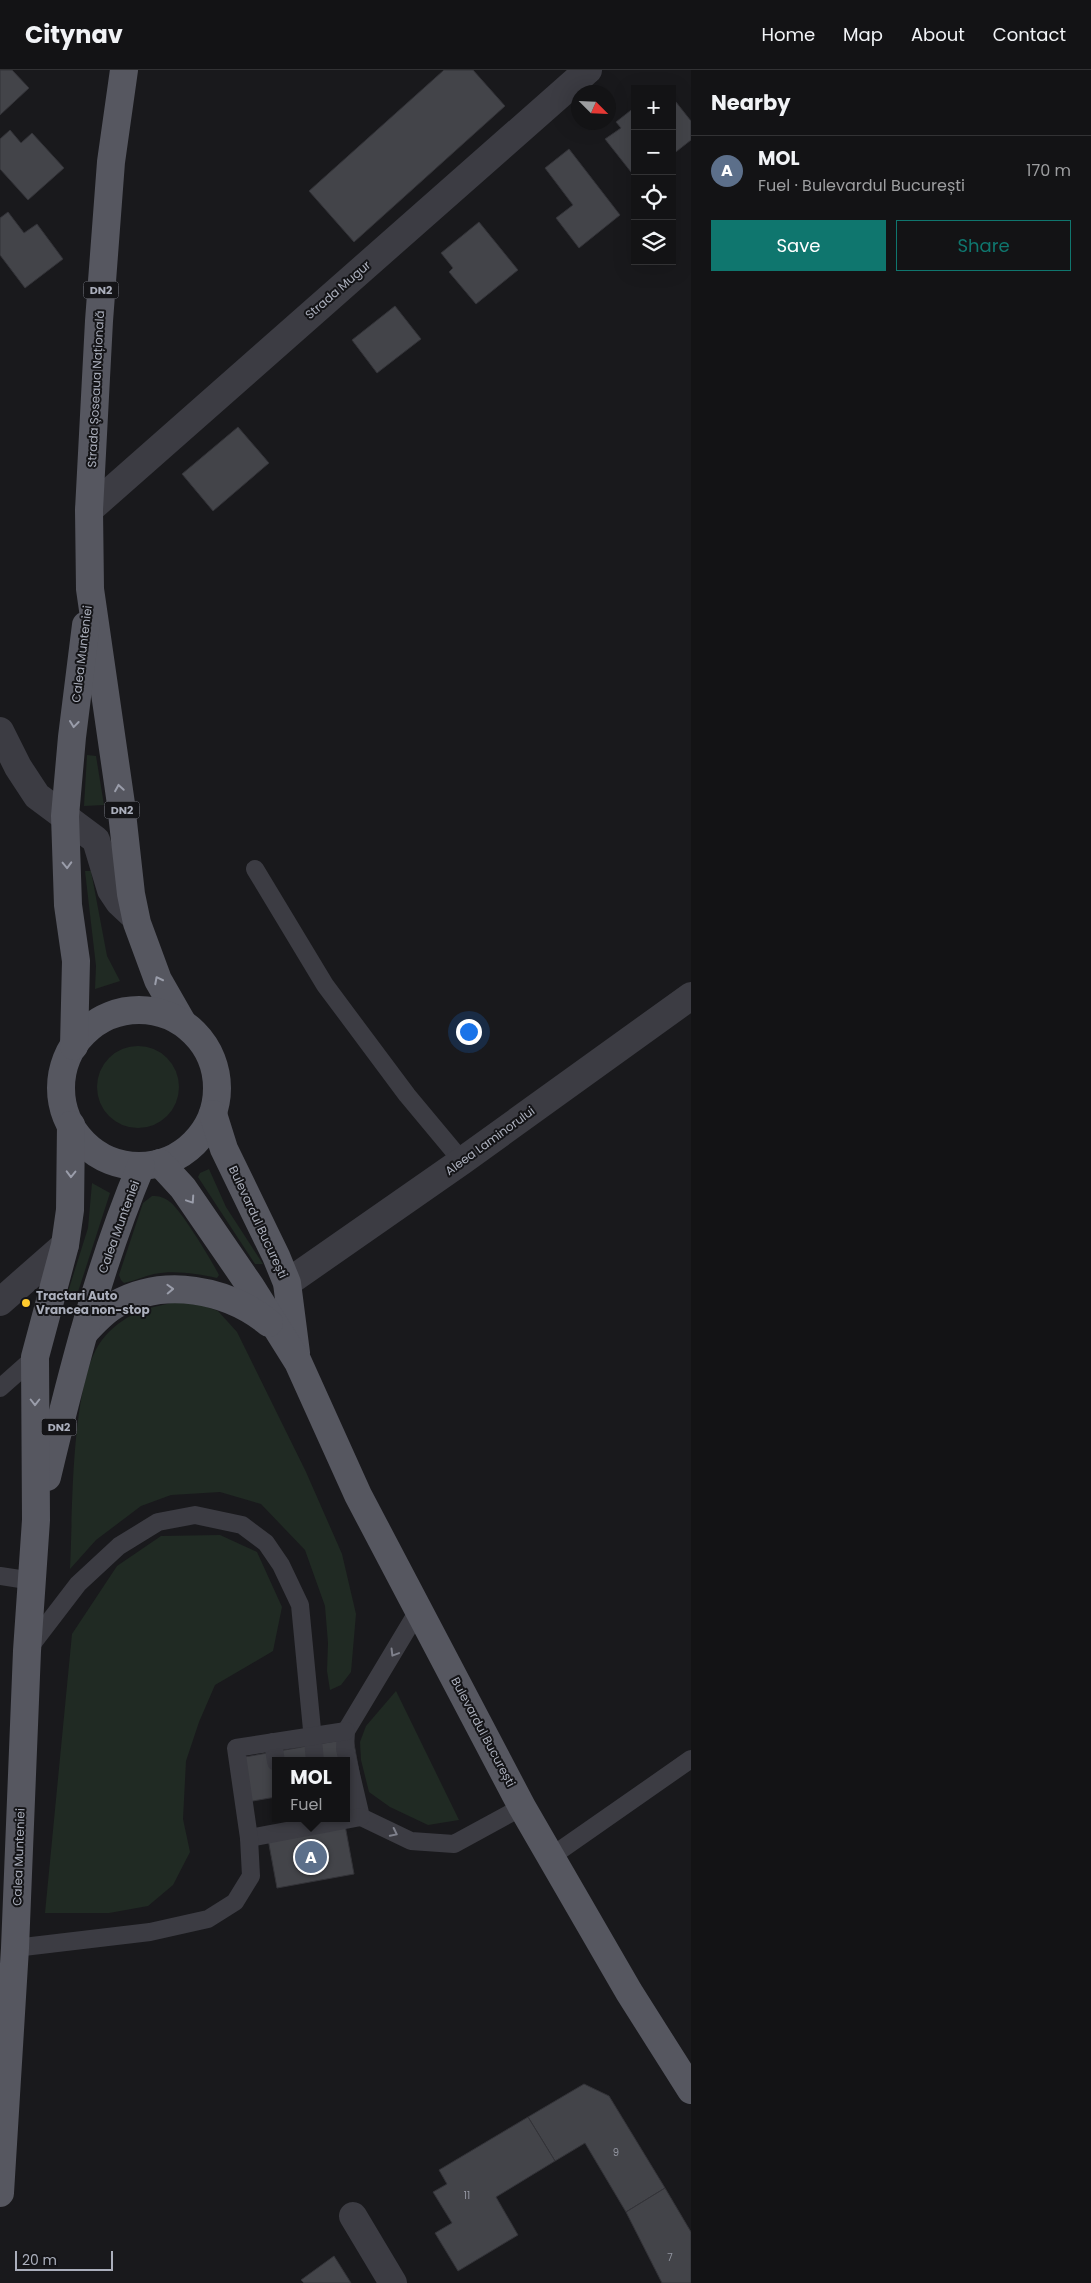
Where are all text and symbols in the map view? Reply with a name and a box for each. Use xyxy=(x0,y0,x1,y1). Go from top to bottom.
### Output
text: Citynav xyxy=(25,18,123,51)
text: Home xyxy=(761,22,815,47)
text: Map xyxy=(843,22,883,47)
text: About xyxy=(911,22,965,47)
text: Contact xyxy=(993,22,1066,47)
north arrow xyxy=(571,85,616,130)
map controls xyxy=(631,85,676,265)
button: + xyxy=(631,85,676,130)
text: Nearby xyxy=(711,88,791,117)
button: − xyxy=(631,130,676,175)
text: MOL xyxy=(758,145,799,172)
text: A xyxy=(721,159,733,182)
text: 170 m xyxy=(1026,159,1071,182)
text: Fuel · Bulevardul București xyxy=(758,174,965,197)
button: locate xyxy=(631,175,676,220)
button: layers xyxy=(631,220,676,265)
button: Save xyxy=(711,220,886,271)
button: Share xyxy=(896,220,1071,271)
street label: Strada Mugur xyxy=(301,256,374,323)
road number: DN2 xyxy=(84,282,118,298)
street label: Strada Șoseaua Națională xyxy=(83,310,108,468)
street label: Calea Munteniei xyxy=(67,604,96,703)
one-way arrow xyxy=(69,720,80,728)
one-way arrow xyxy=(114,783,124,792)
road number: DN2 xyxy=(104,802,140,818)
one-way arrow xyxy=(62,861,72,869)
one-way arrow xyxy=(154,976,164,985)
your location xyxy=(456,1019,482,1045)
street label: Aleea Laminorului xyxy=(441,1102,538,1179)
street label: Bulevardul București xyxy=(225,1163,292,1281)
one-way arrow xyxy=(66,1170,76,1178)
street label: Calea Munteniei xyxy=(94,1178,143,1276)
one-way arrow xyxy=(185,1194,194,1204)
one-way arrow xyxy=(166,1284,174,1295)
place label: Tractari Auto Vrancea non-stop xyxy=(36,1287,150,1318)
marker: Tractari Auto Vrancea non-stop xyxy=(20,1297,32,1309)
one-way arrow xyxy=(30,1398,41,1406)
road number: DN2 xyxy=(42,1418,76,1435)
one-way arrow xyxy=(390,1648,400,1657)
street label: Bulevardul București xyxy=(447,1674,520,1790)
popup xyxy=(272,1757,350,1822)
text: MOL xyxy=(290,1764,332,1791)
text: Fuel xyxy=(290,1793,322,1816)
street label: Calea Munteniei xyxy=(8,1808,29,1906)
one-way arrow xyxy=(389,1826,398,1837)
pin: A xyxy=(295,1838,327,1876)
house number: 9 xyxy=(613,2145,619,2160)
house number: 11 xyxy=(464,2188,470,2203)
scale bar xyxy=(15,2248,112,2271)
text: 20 m xyxy=(22,2250,57,2270)
house number: 7 xyxy=(667,2250,673,2265)

